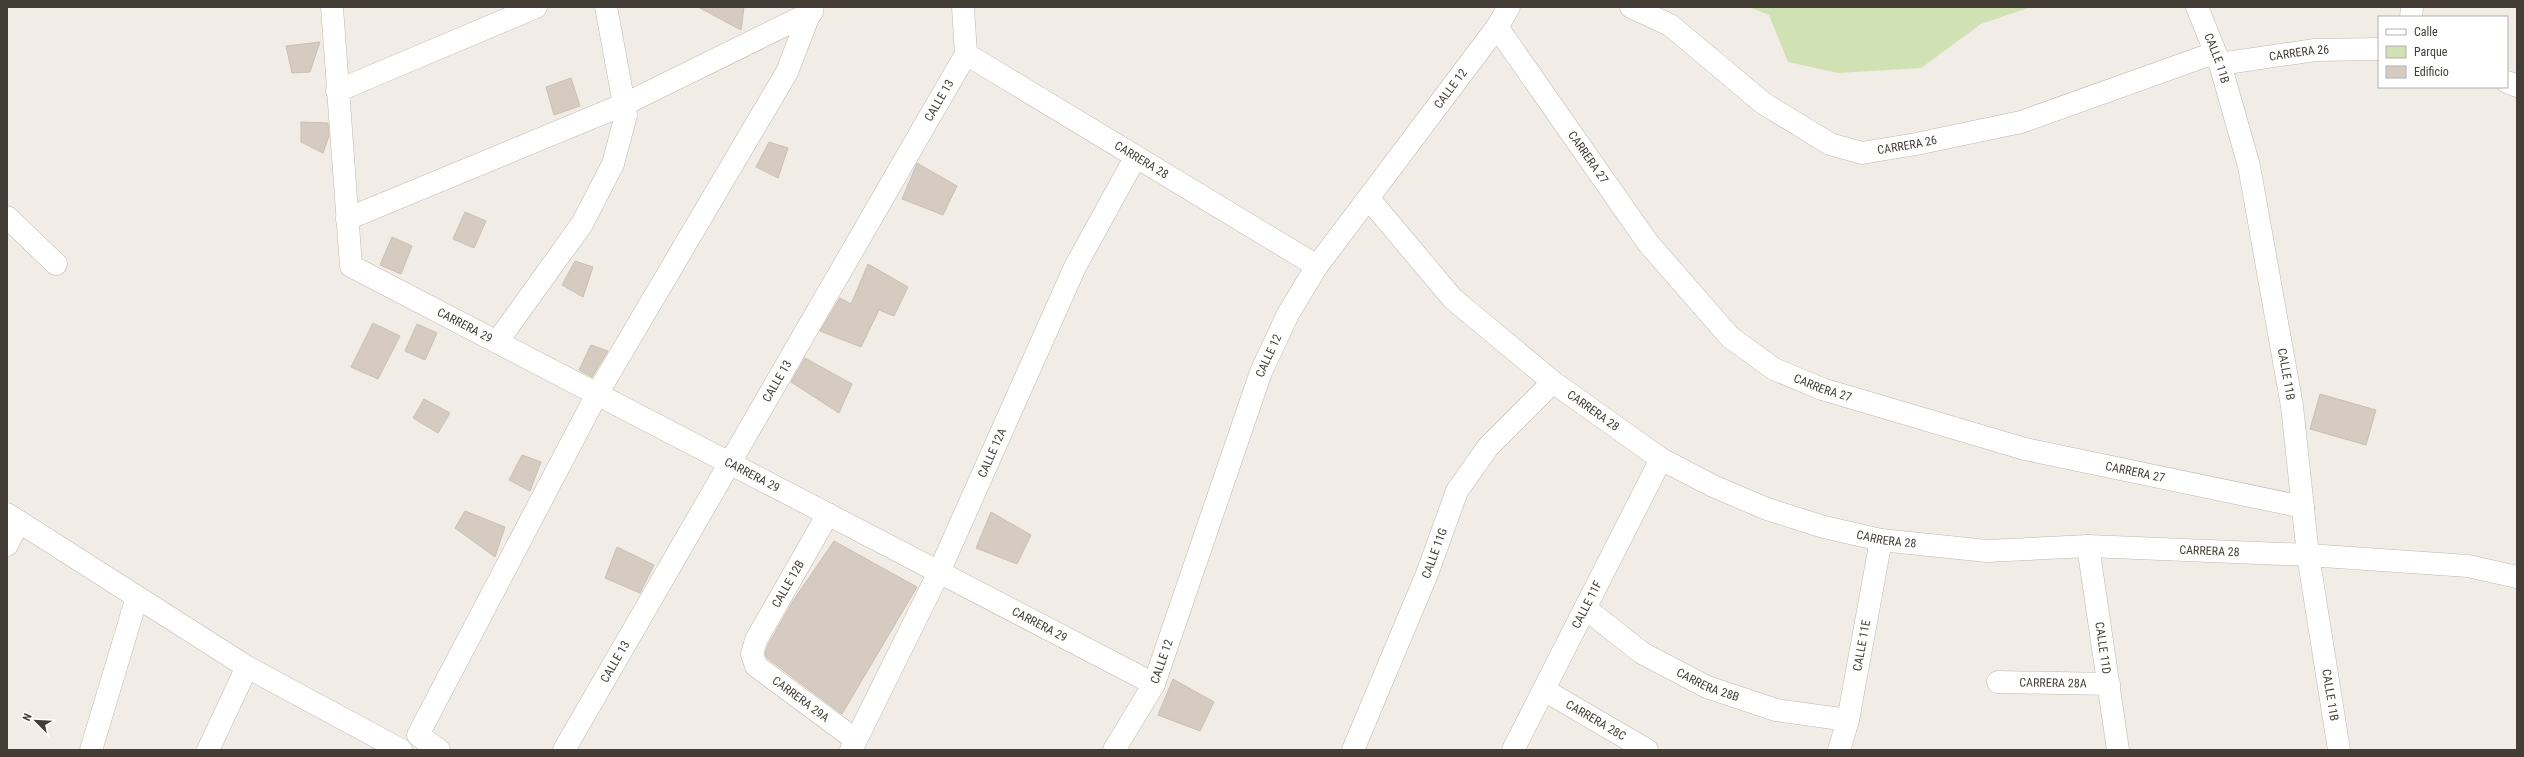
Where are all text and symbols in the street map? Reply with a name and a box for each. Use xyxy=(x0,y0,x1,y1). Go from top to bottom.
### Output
legend xyxy=(2378,16,2508,88)
text: Calle xyxy=(2414,25,2438,39)
street label: CALLE 11B xyxy=(2201,31,2232,85)
street label: CARRERA 26 xyxy=(2268,43,2329,64)
text: Parque xyxy=(2414,45,2448,59)
text: Edificio xyxy=(2414,65,2449,79)
street label: CALLE 12 xyxy=(1431,66,1470,111)
street label: CALLE 13 xyxy=(922,77,957,124)
street label: CARRERA 27 xyxy=(1565,129,1611,186)
street label: CARRERA 26 xyxy=(1876,133,1938,157)
street label: CARRERA 28 xyxy=(1112,138,1171,182)
street label: CARRERA 29 xyxy=(435,305,495,345)
street label: CALLE 12 xyxy=(1253,332,1285,379)
street label: CALLE 11B xyxy=(2275,347,2298,401)
street label: CALLE 13 xyxy=(760,358,795,404)
street label: CARRERA 27 xyxy=(1792,371,1853,404)
street label: CARRERA 28 xyxy=(1565,387,1622,434)
street label: CALLE 12A xyxy=(975,426,1009,480)
street label: CARRERA 29 xyxy=(722,455,782,495)
street label: CARRERA 27 xyxy=(2104,459,2166,485)
street label: CALLE 11G xyxy=(1419,526,1450,581)
street label: CARRERA 28 xyxy=(1855,528,1917,551)
street label: CARRERA 28 xyxy=(2179,543,2240,559)
street label: CALLE 12B xyxy=(769,558,807,610)
street label: CALLE 11F xyxy=(1569,578,1605,631)
street label: CARRERA 29 xyxy=(1010,604,1070,645)
street label: CALLE 11E xyxy=(1850,619,1873,672)
street label: CALLE 11D xyxy=(2092,621,2114,675)
street label: CALLE 12 xyxy=(1148,637,1176,685)
street label: CALLE 13 xyxy=(598,638,633,685)
street label: CARRERA 28B xyxy=(1674,665,1741,704)
street label: CALLE 11B xyxy=(2319,668,2341,722)
street label: CARRERA 29A xyxy=(770,673,832,725)
street label: CARRERA 28A xyxy=(2019,675,2087,691)
street label: CARRERA 28C xyxy=(1563,697,1629,743)
north arrow xyxy=(16,701,56,741)
text: N xyxy=(20,711,35,723)

